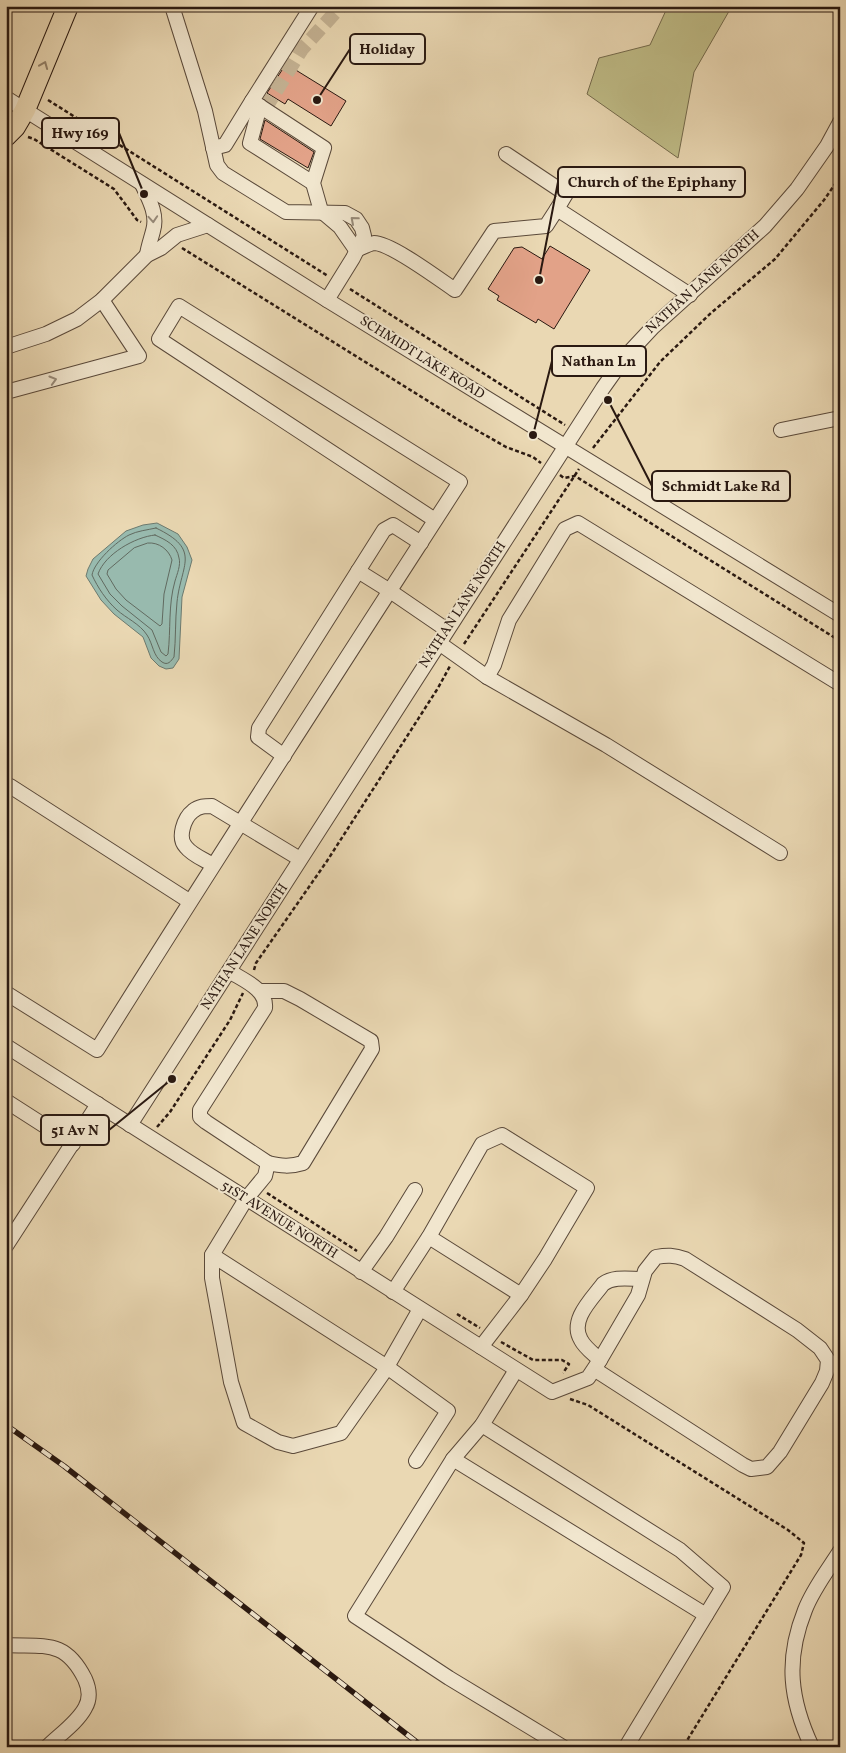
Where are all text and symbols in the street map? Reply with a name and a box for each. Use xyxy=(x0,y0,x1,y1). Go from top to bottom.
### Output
callout: Holiday xyxy=(350,34,425,64)
text: Holiday xyxy=(359,40,415,61)
one-way arrow xyxy=(37,61,48,70)
callout: Hwy 169 xyxy=(42,118,119,148)
text: Hwy 169 xyxy=(51,124,109,145)
callout: Church of the Epiphany xyxy=(558,167,745,197)
text: Church of the Epiphany xyxy=(568,173,737,194)
one-way arrow xyxy=(148,215,159,223)
one-way arrow xyxy=(351,216,360,225)
street label: NATHAN LANE NORTH xyxy=(642,226,764,338)
street label: SCHMIDT LAKE ROAD xyxy=(356,312,488,404)
callout: Nathan Ln xyxy=(552,346,646,376)
text: Nathan Ln xyxy=(562,352,636,373)
one-way arrow xyxy=(49,375,58,386)
callout: Schmidt Lake Rd xyxy=(652,471,790,501)
text: Schmidt Lake Rd xyxy=(662,477,780,498)
street label: NATHAN LANE NORTH xyxy=(415,538,511,672)
street label: NATHAN LANE NORTH xyxy=(197,880,293,1014)
callout: 51 Av N xyxy=(41,1115,109,1145)
text: 51 Av N xyxy=(51,1121,99,1142)
street label: 51ST AVENUE NORTH xyxy=(217,1176,341,1264)

